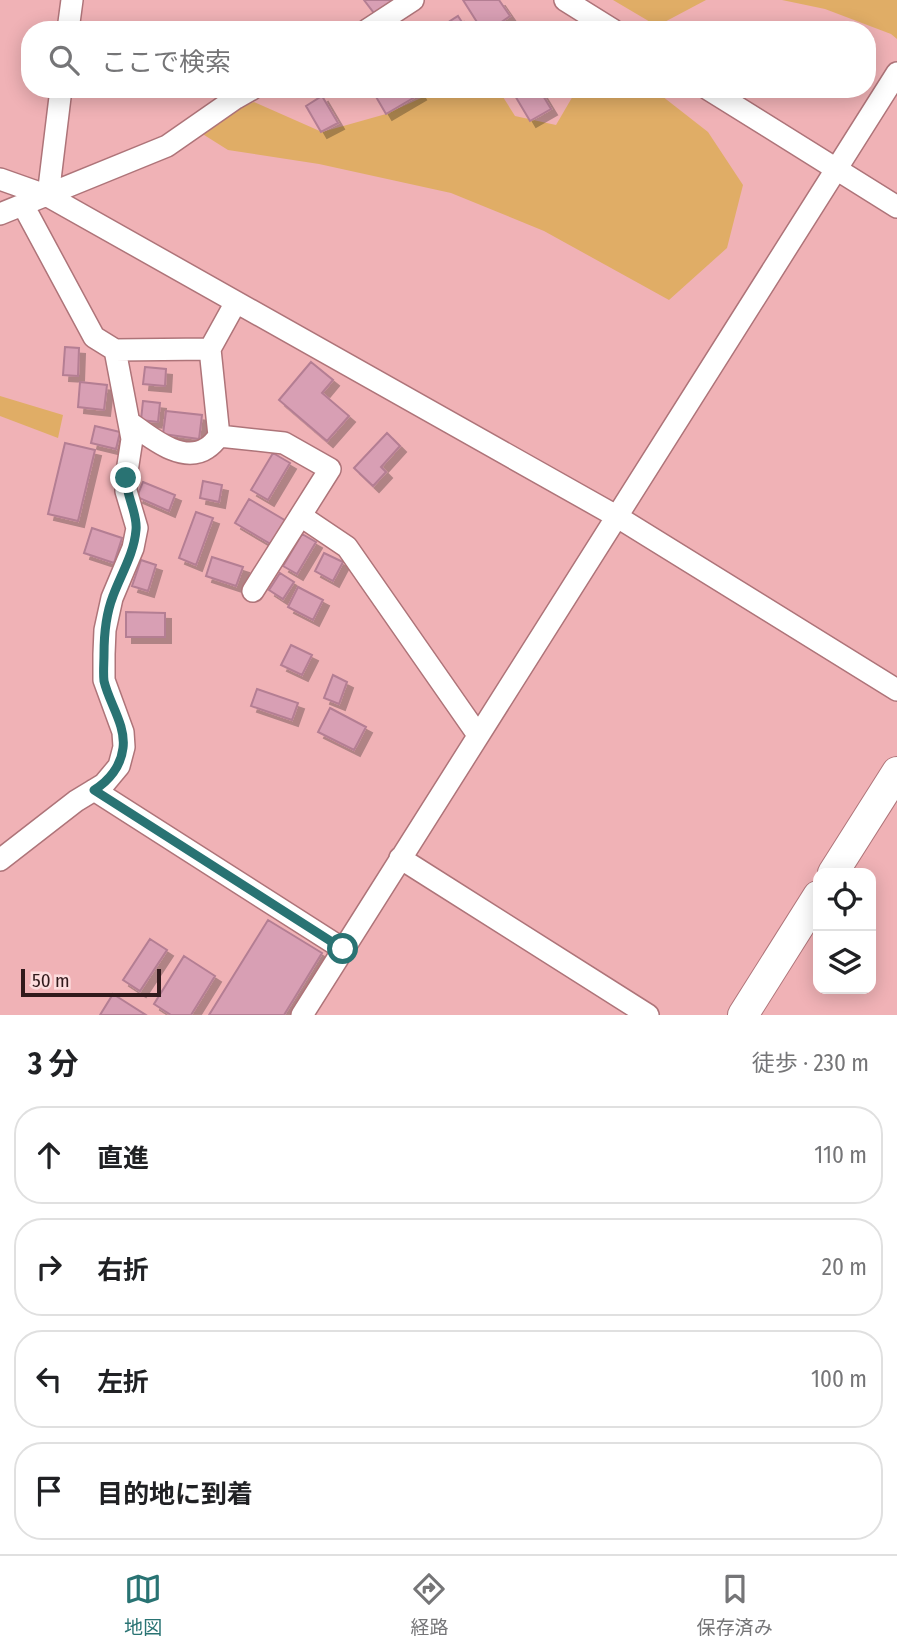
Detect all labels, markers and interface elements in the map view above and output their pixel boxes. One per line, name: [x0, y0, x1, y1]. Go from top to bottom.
search box: [21, 21, 876, 98]
icon: search: [45, 41, 83, 79]
text: ここで検索: [101, 47, 231, 78]
route end: [110, 462, 141, 493]
map controls: [813, 868, 876, 994]
button: locate: [813, 868, 876, 931]
button: layers: [813, 931, 876, 994]
route start: [327, 933, 358, 964]
scale bar: [21, 966, 161, 998]
text: 50 m: [32, 969, 70, 992]
text: 3 分: [28, 1046, 78, 1082]
text: 徒歩 · 230 m: [752, 1049, 869, 1077]
icon: ahead: [30, 1136, 68, 1174]
text: 110 m: [814, 1141, 867, 1169]
text: 直進: [97, 1143, 149, 1174]
icon: right: [30, 1248, 68, 1286]
text: 20 m: [822, 1253, 867, 1281]
text: 右折: [97, 1255, 149, 1286]
icon: left: [30, 1360, 68, 1398]
text: 100 m: [811, 1365, 867, 1393]
text: 左折: [97, 1367, 149, 1398]
icon: arrive: [30, 1472, 68, 1510]
text: 目的地に到着: [97, 1479, 253, 1510]
tab: 地図: [124, 1570, 162, 1639]
tab: 経路: [410, 1570, 449, 1639]
tab: 保存済み: [697, 1570, 773, 1639]

